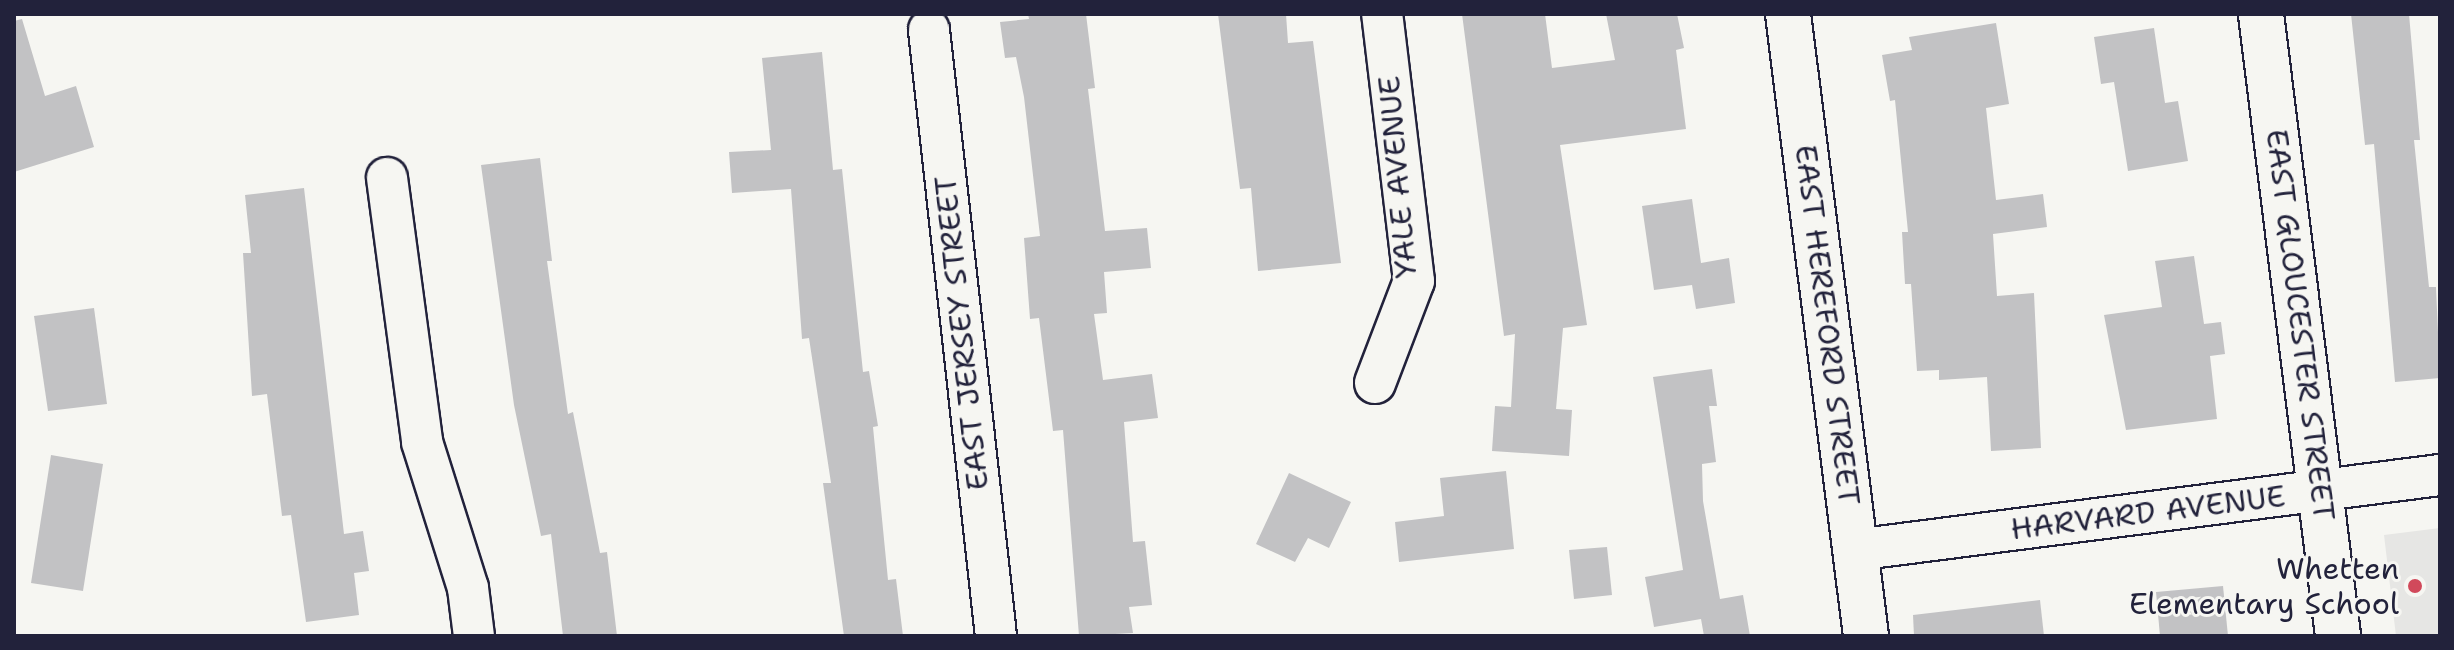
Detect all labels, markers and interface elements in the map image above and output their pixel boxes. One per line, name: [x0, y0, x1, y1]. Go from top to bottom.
street label: YALE AVENUE: [1371, 74, 1425, 280]
street label: EAST GLOUCESTER STREET: [2258, 127, 2342, 523]
street label: EAST HEREFORD STREET: [1787, 143, 1867, 507]
street label: EAST JERSEY STREET: [928, 174, 996, 492]
street label: HARVARD AVENUE: [2009, 478, 2287, 548]
place label: Whetten Elementary School: [2129, 551, 2399, 622]
marker: Whetten Elementary School: [2406, 577, 2424, 595]

